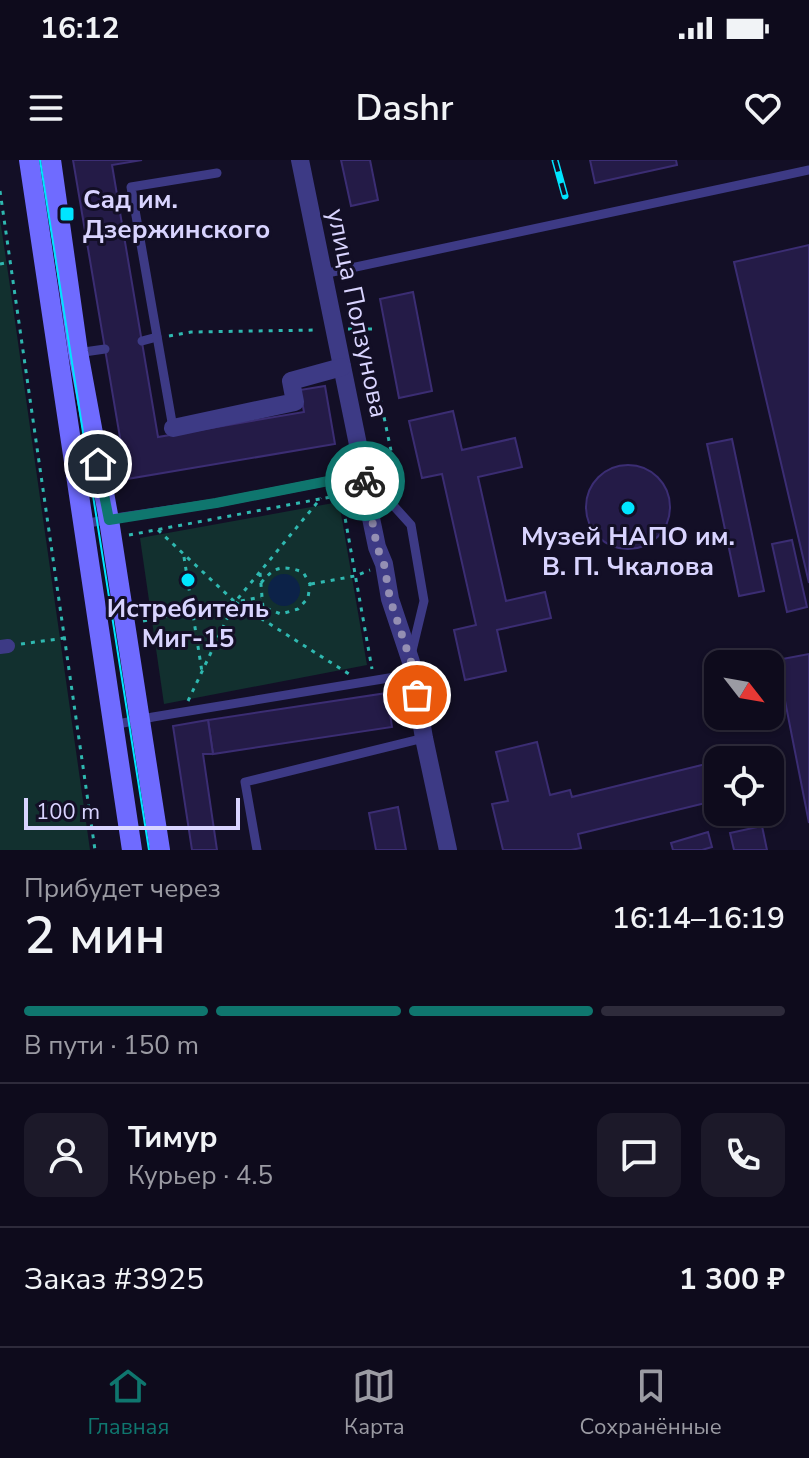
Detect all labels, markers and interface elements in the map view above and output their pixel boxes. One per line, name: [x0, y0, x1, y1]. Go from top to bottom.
text: 16:12: [40, 8, 119, 49]
text: Dashr: [356, 84, 453, 133]
icon: menu: [24, 86, 68, 130]
icon: heart: [741, 86, 785, 130]
place label: Сад им. Дзержинского: [83, 182, 270, 247]
marker: Сад им. Дзержинского: [58, 205, 76, 223]
street label: улица Ползунова: [318, 205, 397, 421]
pin: [64, 430, 132, 498]
courier: [325, 441, 405, 521]
icon: home: [76, 442, 120, 486]
icon: bike: [343, 459, 387, 503]
marker: Музей НАПО им. В. П. Чкалова: [619, 499, 637, 517]
place label: Музей НАПО им. В. П. Чкалова: [521, 519, 735, 584]
marker: Истребитель Миг-15: [179, 571, 197, 589]
place label: Истребитель Миг-15: [107, 591, 269, 656]
north arrow: [704, 650, 784, 730]
map controls: [704, 650, 784, 826]
pin: [383, 661, 451, 729]
icon: bag: [395, 673, 439, 717]
button: locate: [704, 746, 784, 826]
scale bar: [24, 794, 240, 830]
text: 100 m: [36, 797, 100, 827]
text: Прибудет через: [24, 871, 221, 906]
text: 16:14–16:19: [612, 898, 785, 939]
text: 2 мин: [24, 900, 166, 971]
text: В пути · 150 m: [24, 1028, 199, 1063]
button: person: [24, 1113, 108, 1197]
button: chat: [597, 1113, 681, 1197]
button: phone: [701, 1113, 785, 1197]
text: Тимур: [128, 1117, 218, 1158]
text: Курьер · 4.5: [128, 1158, 273, 1193]
text: Заказ #3925: [24, 1259, 204, 1300]
text: 1 300 ₽: [679, 1259, 785, 1300]
tab: Главная: [87, 1364, 169, 1442]
tab: Карта: [344, 1364, 405, 1442]
tab: Сохранённые: [579, 1364, 722, 1442]

